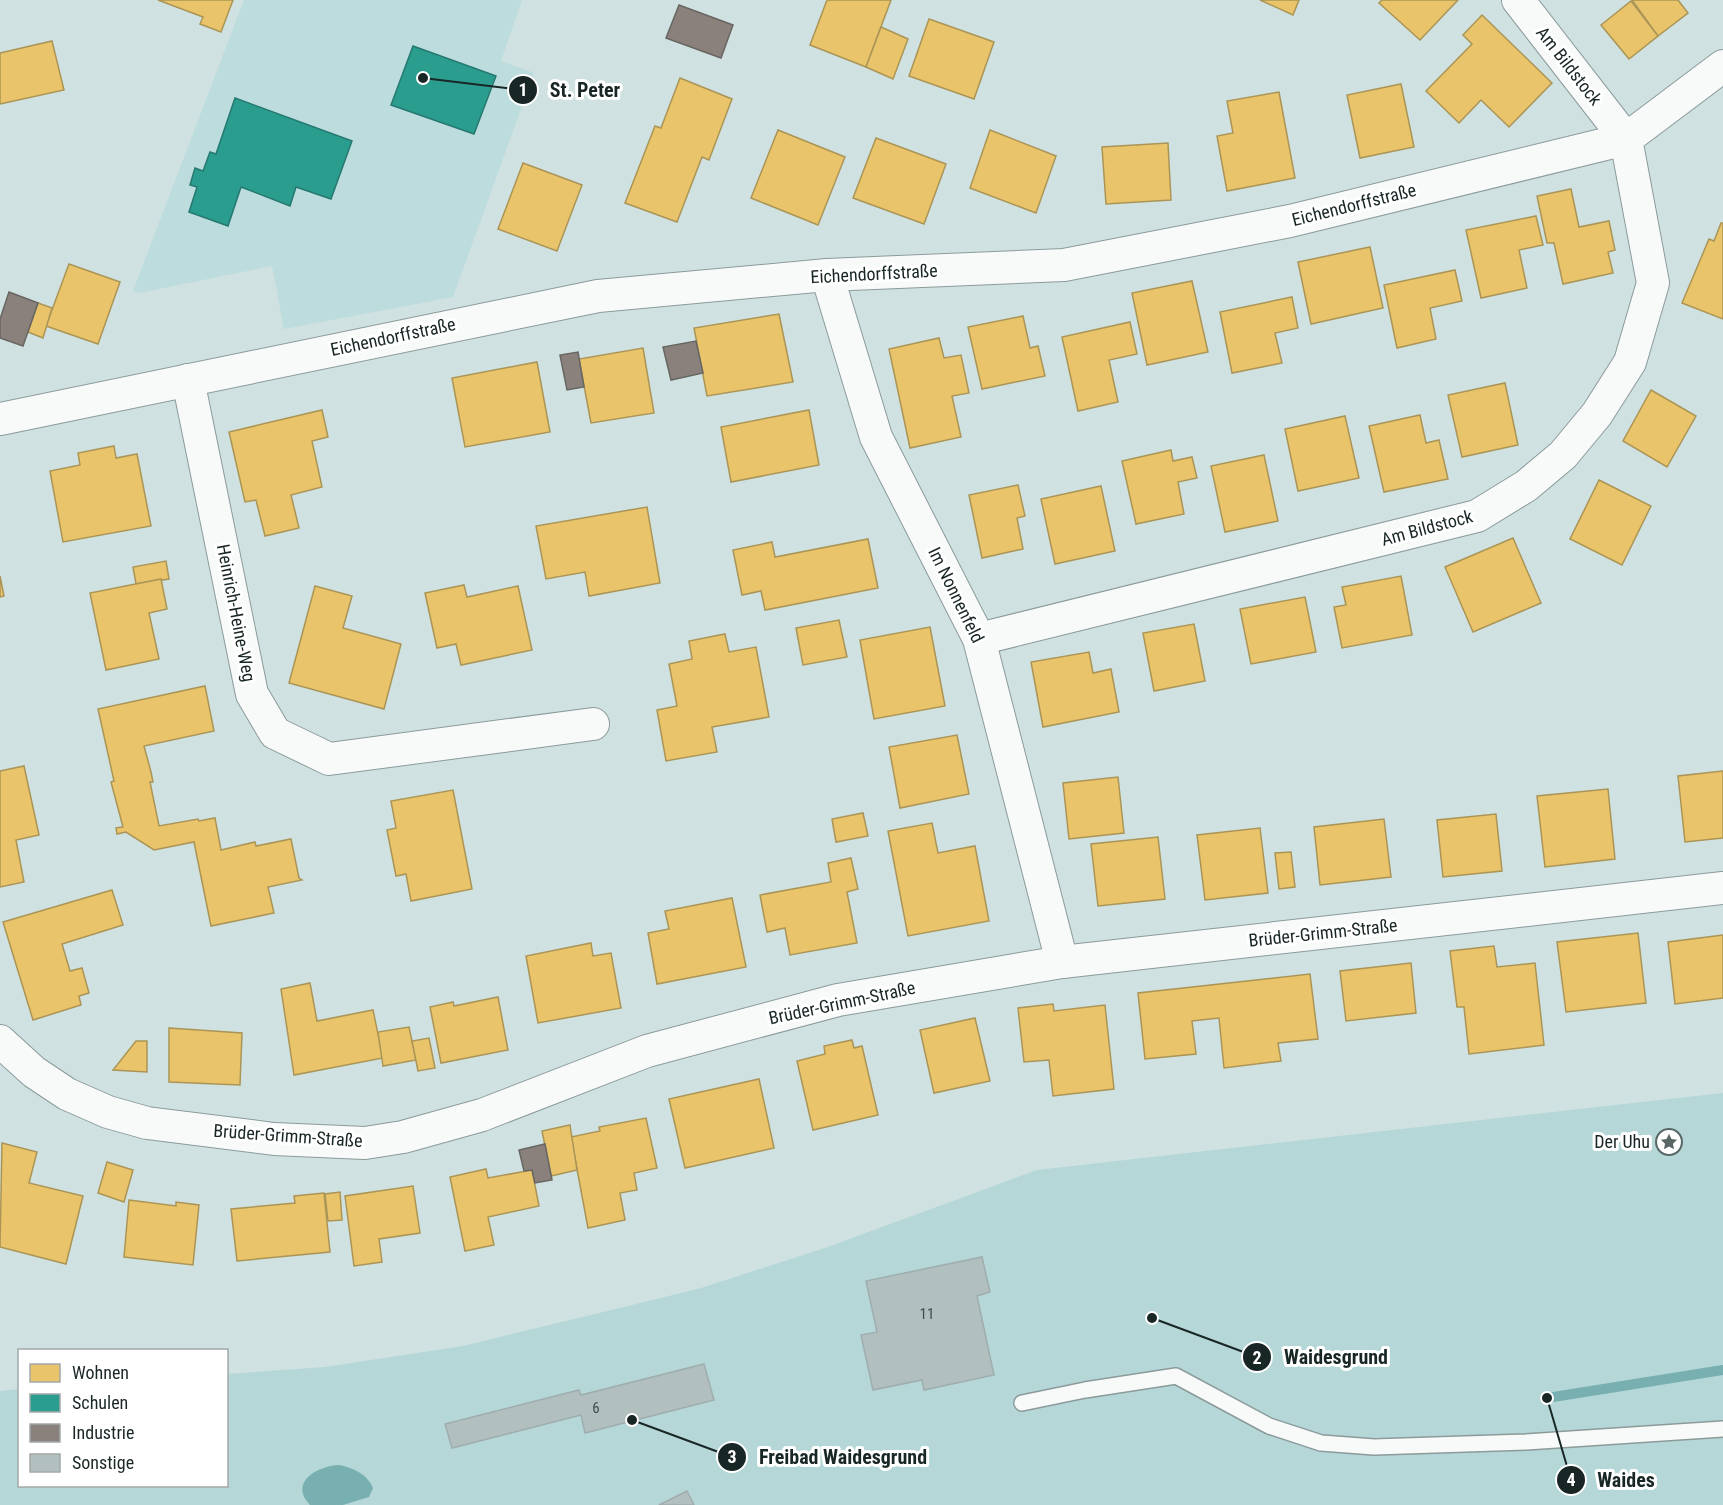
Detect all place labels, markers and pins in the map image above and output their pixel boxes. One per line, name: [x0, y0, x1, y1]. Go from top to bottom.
callout: St. Peter: [508, 71, 632, 109]
place icon: Der Uhu: [1654, 1127, 1684, 1157]
place label: Der Uhu: [1594, 1131, 1650, 1152]
callout: Waidesgrund: [1242, 1338, 1400, 1376]
callout: Freibad Waidesgrund: [717, 1438, 939, 1476]
callout: Waides: [1556, 1461, 1667, 1499]

